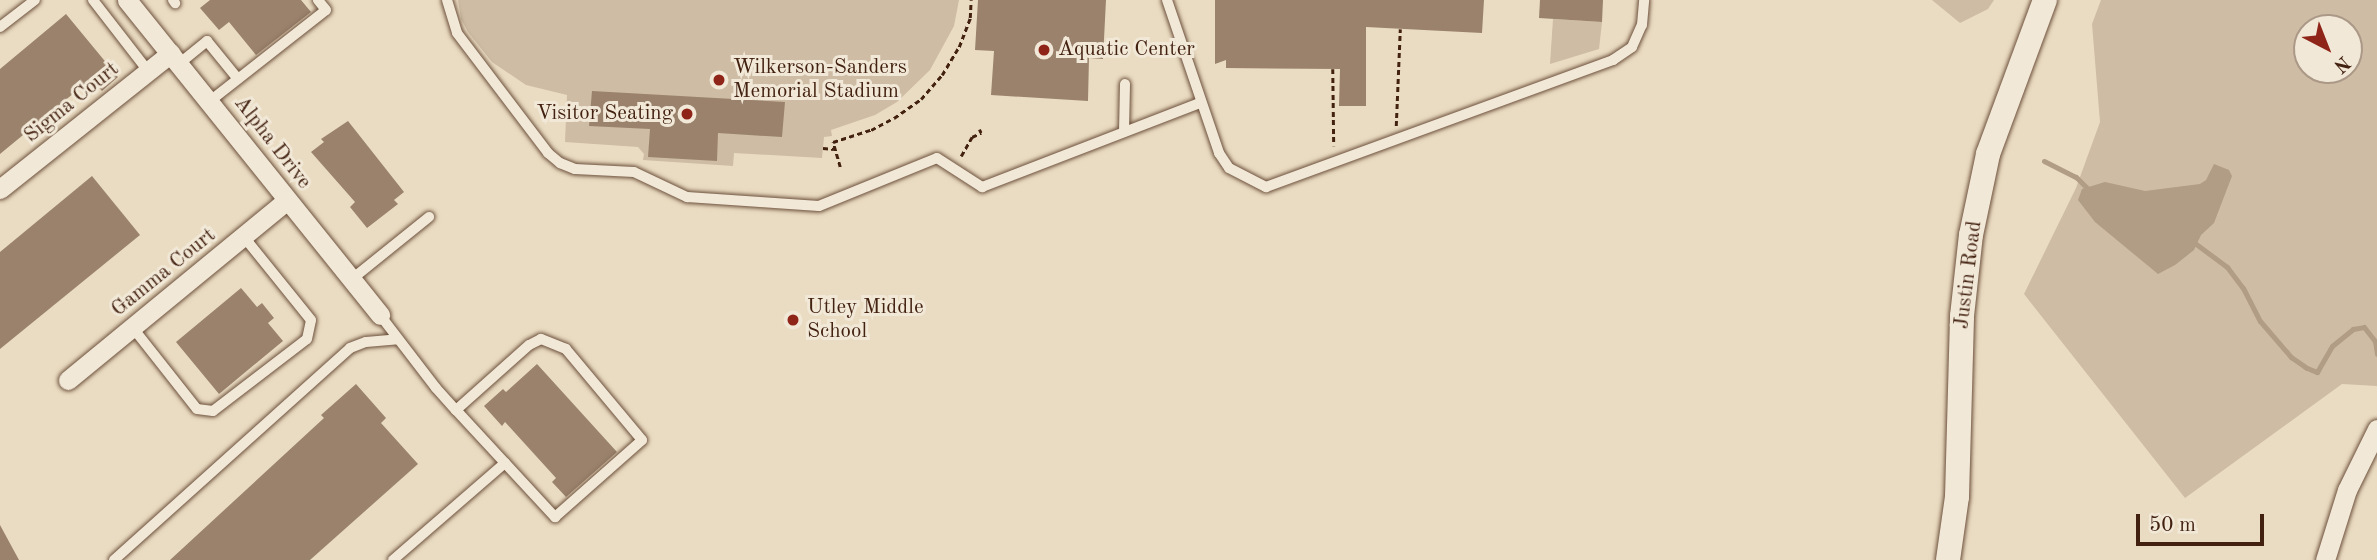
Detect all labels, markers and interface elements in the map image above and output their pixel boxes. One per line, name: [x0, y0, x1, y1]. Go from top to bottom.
north arrow: [2293, 14, 2363, 84]
place label: Aquatic Center: [1058, 37, 1195, 63]
marker: Aquatic Center: [1036, 42, 1052, 58]
text: N: [2329, 52, 2353, 75]
place label: Wilkerson-Sanders Memorial Stadium: [733, 55, 907, 105]
street label: Sigma Court: [20, 57, 124, 149]
marker: Wilkerson-Sanders Memorial Stadium: [711, 72, 727, 88]
street label: Alpha Drive: [228, 92, 316, 194]
place label: Visitor Seating: [536, 101, 673, 127]
marker: Visitor Seating: [679, 106, 695, 122]
street label: Justin Road: [1950, 220, 1988, 330]
street label: Gamma Court: [107, 223, 221, 323]
place label: Utley Middle School: [807, 295, 924, 345]
marker: Utley Middle School: [785, 312, 801, 328]
scale bar: [2139, 500, 2267, 544]
text: 50 m: [2149, 515, 2196, 536]

